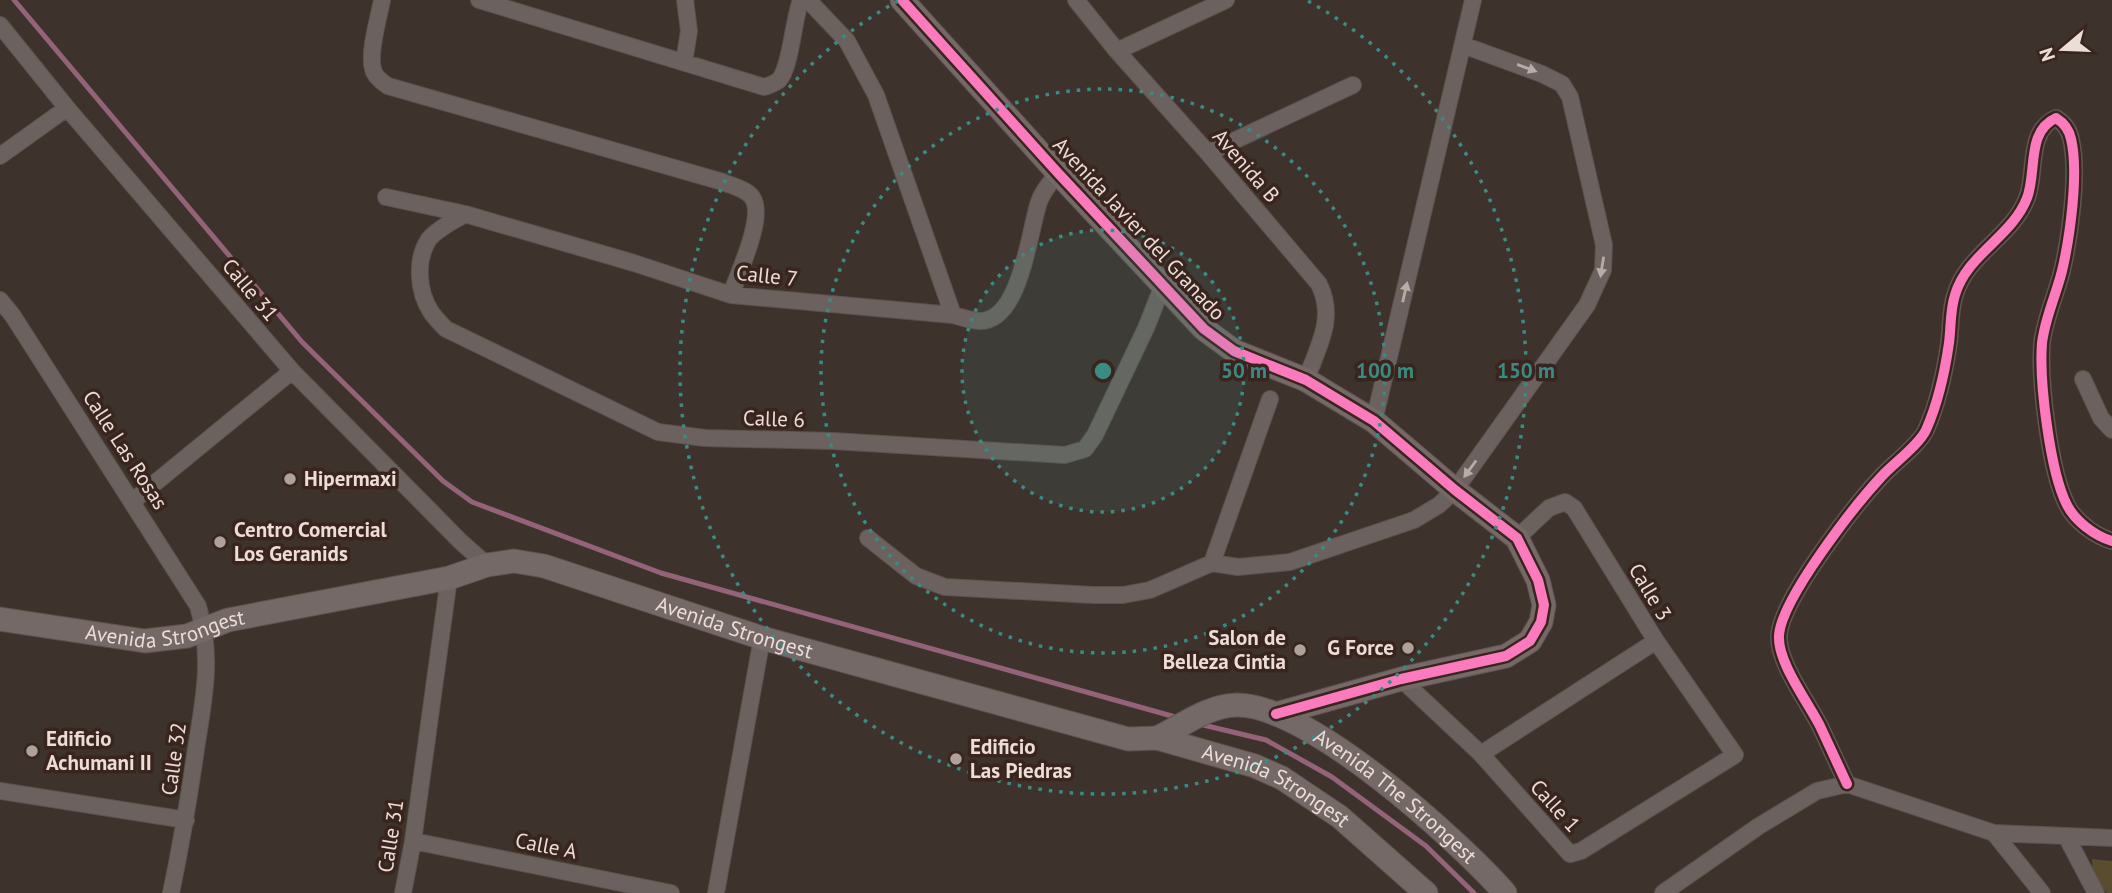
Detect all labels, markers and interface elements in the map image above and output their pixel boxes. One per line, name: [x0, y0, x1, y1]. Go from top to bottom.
north arrow: [2028, 14, 2098, 84]
text: N: [2034, 45, 2060, 64]
one-way arrow: [1516, 63, 1537, 74]
street label: Avenida B: [1207, 123, 1286, 208]
street label: Avenida Javier del Granado: [1047, 131, 1231, 326]
street label: Calle 31: [216, 253, 284, 327]
one-way arrow: [1596, 256, 1607, 278]
street label: Calle 7: [735, 259, 799, 292]
one-way arrow: [1400, 281, 1411, 303]
text: 50 m: [1221, 357, 1267, 384]
text: 100 m: [1356, 357, 1414, 384]
text: 150 m: [1497, 357, 1555, 384]
centre of rings: [1091, 359, 1115, 383]
street label: Calle Las Rosas: [77, 385, 174, 514]
street label: Calle 6: [743, 404, 805, 433]
one-way arrow: [1463, 460, 1477, 478]
place label: Hipermaxi: [304, 465, 397, 492]
marker: Hipermaxi: [282, 471, 298, 487]
place label: Centro Comercial Los Geranids: [234, 516, 387, 567]
marker: Centro Comercial Los Geranids: [212, 534, 228, 550]
street label: Calle 3: [1623, 558, 1678, 625]
street label: Avenida Strongest: [653, 590, 816, 664]
street label: Avenida Strongest: [84, 603, 247, 654]
place label: Salon de Belleza Cintia: [1163, 624, 1286, 675]
place label: G Force: [1327, 634, 1394, 661]
marker: G Force: [1400, 640, 1416, 656]
marker: Salon de Belleza Cintia: [1292, 642, 1308, 658]
street label: Calle 32: [155, 721, 192, 797]
street label: Avenida The Strongest: [1309, 722, 1483, 869]
place label: Edificio Achumani II: [46, 725, 152, 776]
place label: Edificio Las Piedras: [970, 733, 1072, 784]
street label: Avenida Strongest: [1199, 738, 1356, 833]
marker: Edificio Achumani II: [24, 743, 40, 759]
marker: Edificio Las Piedras: [948, 751, 964, 767]
street label: Calle 1: [1525, 774, 1586, 838]
street label: Calle 31: [371, 798, 410, 874]
street label: Calle A: [513, 826, 580, 865]

